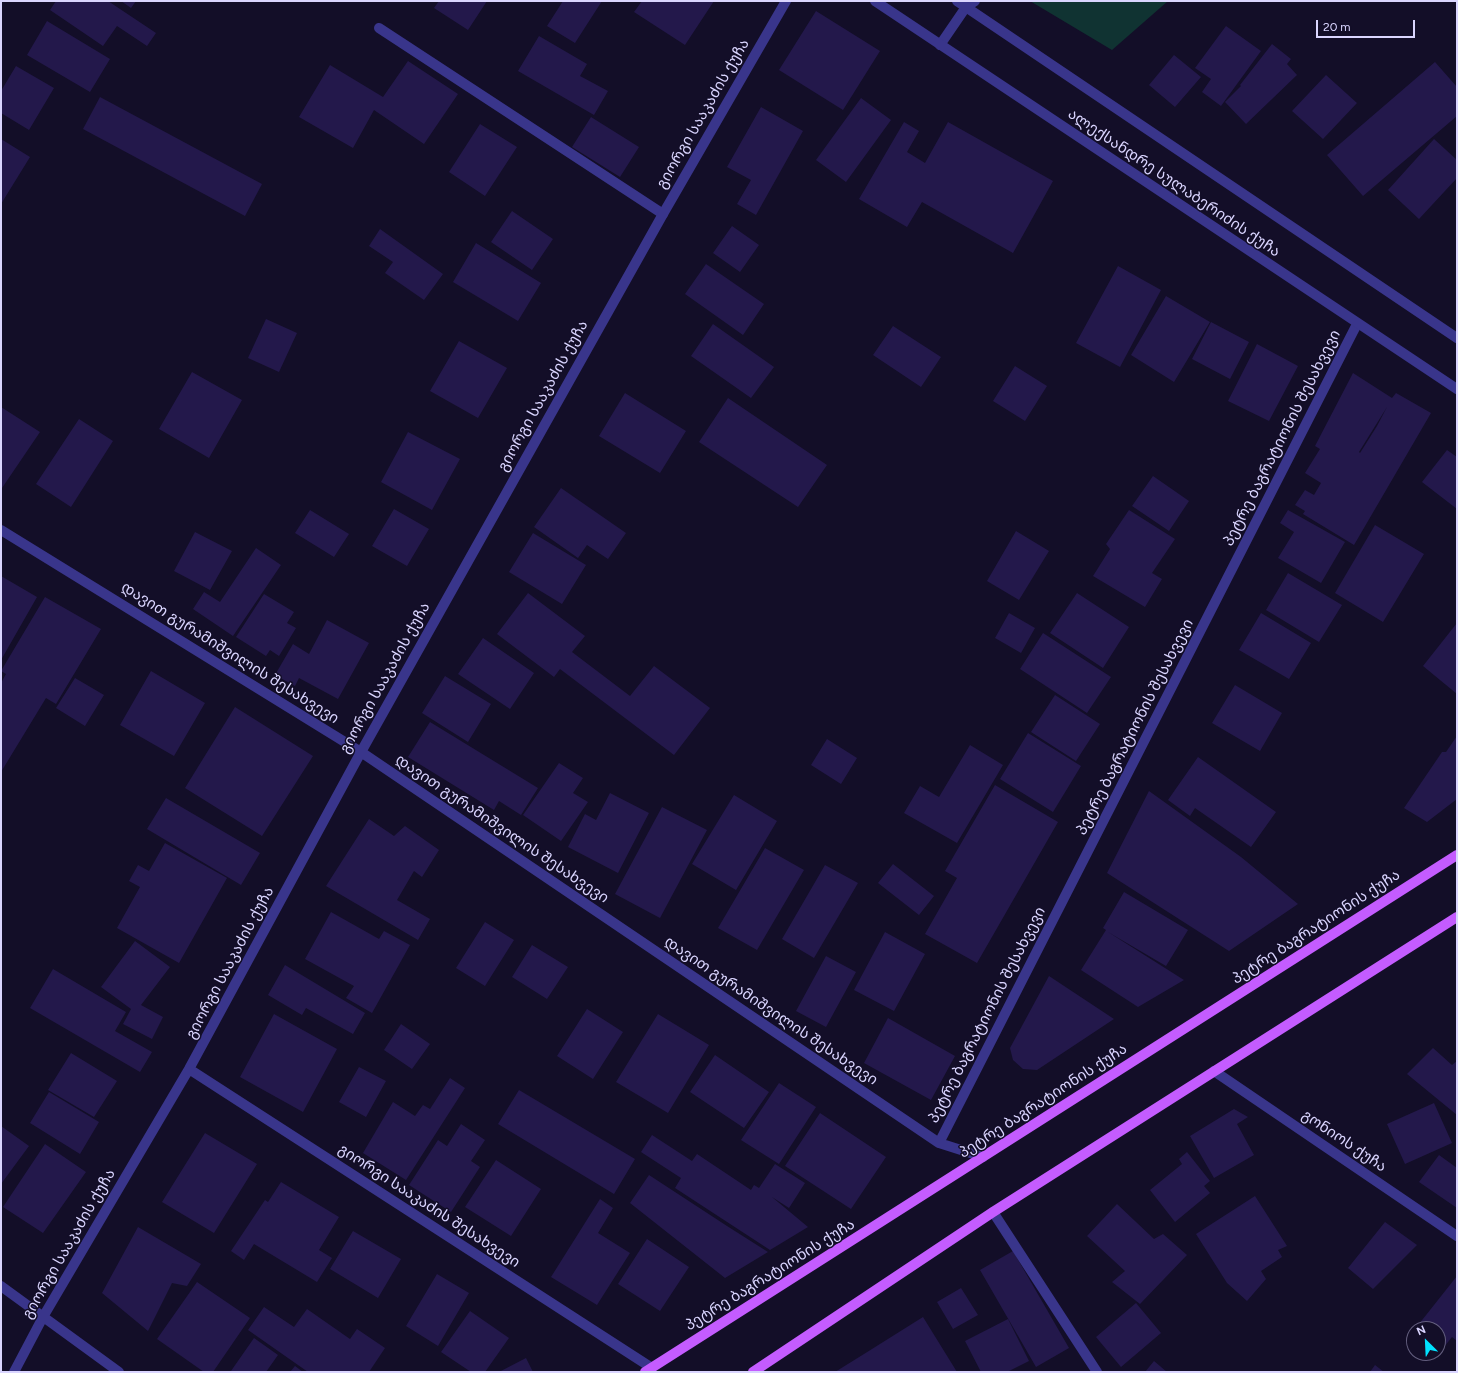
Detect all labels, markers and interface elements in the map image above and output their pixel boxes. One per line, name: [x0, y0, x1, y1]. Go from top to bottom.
scale bar: [1318, 12, 1417, 38]
text: 20 m: [1323, 20, 1351, 34]
street label: გიორგი სააკაძის ქუჩა: [653, 36, 753, 192]
street label: ალექსანდრე სულაბერიძის ქუჩა: [1064, 105, 1284, 261]
street label: გიორგი სააკაძის ქუჩა: [494, 317, 592, 475]
street label: პეტრე ბაგრატიონის შესახვევი: [1219, 327, 1345, 549]
street label: დავით გურამიშვილის შესახვევი: [118, 578, 342, 728]
street label: გიორგი სააკაძის ქუჩა: [336, 599, 434, 757]
street label: პეტრე ბაგრატიონის შესახვევი: [1072, 616, 1198, 838]
street label: დავით გურამიშვილის შესახვევი: [392, 751, 612, 907]
street label: პეტრე ბაგრატიონის ქუჩა: [1229, 866, 1403, 988]
street label: გიორგი სააკაძის ქუჩა: [182, 884, 278, 1042]
street label: პეტრე ბაგრატიონის შესახვევი: [924, 904, 1050, 1126]
street label: დავით გურამიშვილის შესახვევი: [661, 933, 881, 1089]
street label: პეტრე ბაგრატიონის ქუჩა: [956, 1040, 1130, 1162]
street label: გონიოს ქუჩა: [1298, 1106, 1390, 1176]
street label: გიორგი სააკაძის შესახვევი: [335, 1140, 523, 1272]
street label: გიორგი სააკაძის ქუჩა: [19, 1166, 119, 1322]
street label: პეტრე ბაგრატიონის ქუჩა: [682, 1215, 858, 1335]
north arrow: [1406, 1321, 1446, 1361]
text: N: [1415, 1323, 1428, 1338]

